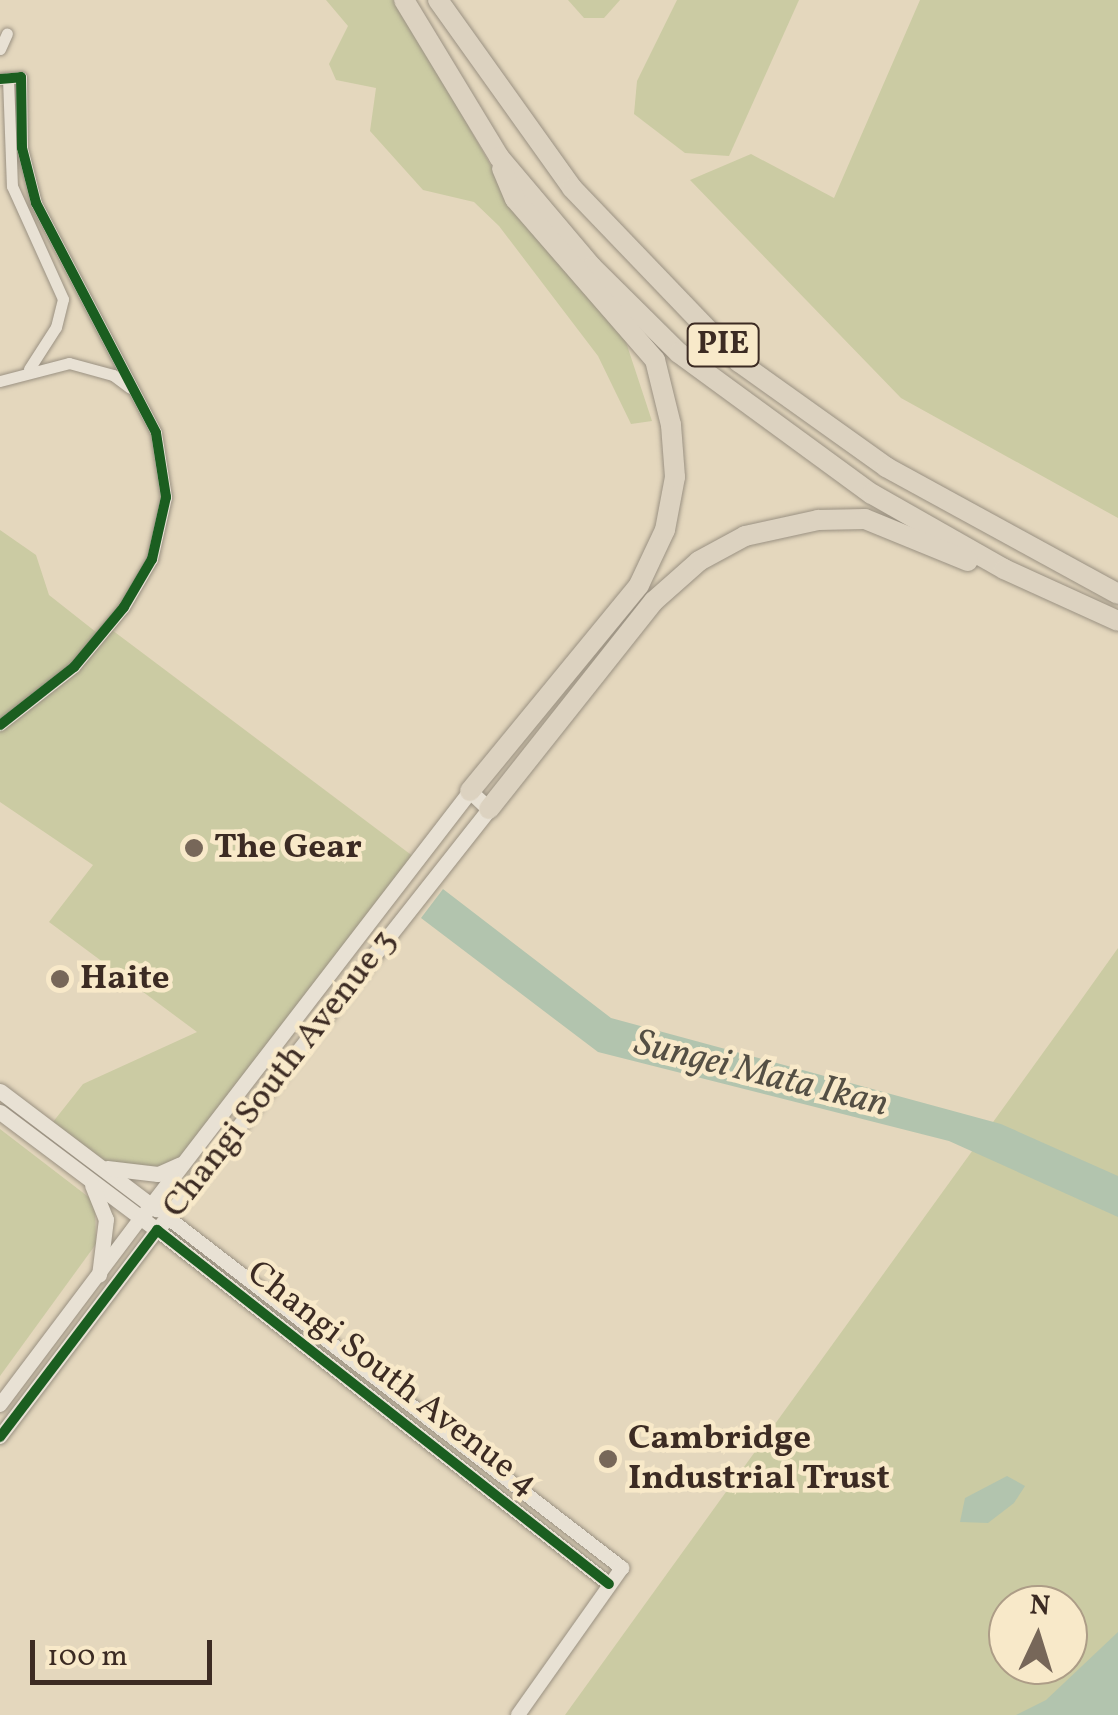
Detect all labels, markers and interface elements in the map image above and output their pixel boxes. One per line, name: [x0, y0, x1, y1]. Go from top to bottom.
road number: PIE: [686, 318, 760, 372]
place label: The Gear: [214, 827, 362, 869]
marker: The Gear: [183, 837, 205, 859]
street label: Changi South Avenue 3: [154, 921, 406, 1227]
place label: Haite: [80, 958, 170, 1000]
marker: Haite: [49, 968, 71, 990]
water label: Sungei Mata Ikan: [629, 1021, 893, 1129]
street label: Changi South Avenue 4: [238, 1252, 546, 1506]
place label: Cambridge Industrial Trust: [628, 1418, 890, 1500]
marker: Cambridge Industrial Trust: [597, 1448, 619, 1470]
north arrow: [988, 1585, 1088, 1685]
text: N: [1028, 1586, 1051, 1627]
scale bar: [35, 1620, 218, 1682]
text: 100 m: [47, 1636, 128, 1678]

